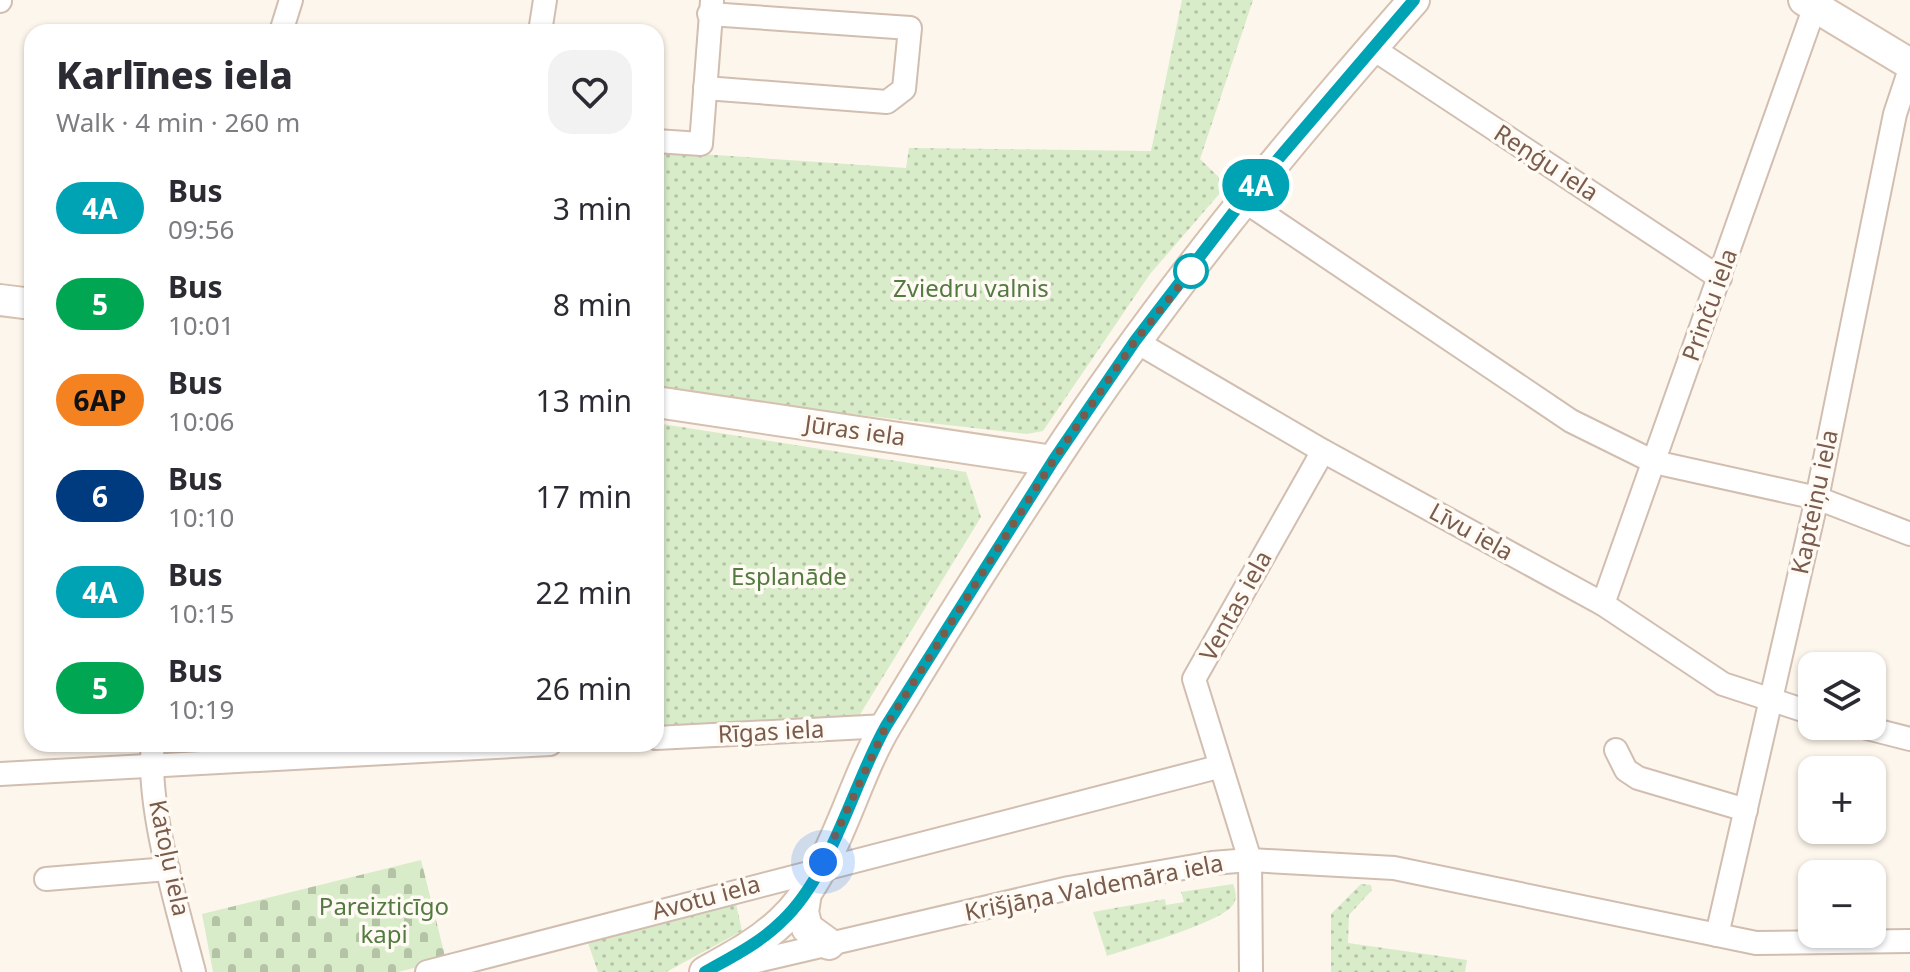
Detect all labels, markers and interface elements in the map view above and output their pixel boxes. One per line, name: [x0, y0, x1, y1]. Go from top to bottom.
text: Karlīnes iela: [56, 48, 293, 100]
button: heart: [548, 50, 632, 134]
text: Walk · 4 min · 260 m: [56, 104, 300, 140]
street label: Reņģu iela: [1488, 116, 1606, 208]
line badge: 4A: [1220, 159, 1292, 211]
text: 4A: [1238, 166, 1274, 204]
text: Bus: [168, 170, 223, 211]
text: 3 min: [553, 188, 632, 229]
text: 4A: [82, 189, 118, 227]
text: 09:56: [168, 211, 234, 247]
street label: Prinču iela: [1673, 244, 1744, 365]
unlabelled marker: [1174, 254, 1208, 288]
text: Bus: [168, 266, 223, 307]
park label: Zviedru valnis: [893, 271, 1049, 304]
text: 8 min: [553, 284, 632, 325]
text: 5: [92, 285, 108, 323]
text: 10:01: [168, 307, 234, 343]
text: Bus: [168, 362, 223, 403]
text: 13 min: [536, 380, 632, 421]
text: 6AP: [74, 381, 126, 419]
text: 10:06: [168, 403, 234, 439]
street label: Jūras iela: [801, 406, 908, 453]
street label: Kapteiņu iela: [1782, 426, 1845, 577]
text: Bus: [168, 458, 223, 499]
text: 17 min: [536, 476, 632, 517]
text: 6: [92, 477, 108, 515]
street label: Līvu iela: [1424, 494, 1520, 567]
text: 10:10: [168, 499, 234, 535]
street label: Ventas iela: [1191, 544, 1279, 666]
text: Bus: [168, 554, 223, 595]
park label: Esplanāde: [731, 559, 847, 592]
text: 22 min: [536, 572, 632, 613]
text: 4A: [82, 573, 118, 611]
text: 10:15: [168, 595, 234, 631]
text: Bus: [168, 650, 223, 691]
map controls: [1798, 652, 1886, 948]
button: layers: [1798, 652, 1886, 740]
text: 26 min: [536, 668, 632, 709]
text: 5: [92, 669, 108, 707]
text: 10:19: [168, 691, 234, 727]
street label: Rīgas iela: [717, 711, 825, 750]
button: +: [1798, 756, 1886, 844]
street label: Katoļu iela: [142, 796, 199, 919]
your location: [803, 842, 843, 882]
street label: Krišjāņa Valdemāra iela: [962, 845, 1226, 928]
button: −: [1798, 860, 1886, 948]
street label: Avotu iela: [648, 866, 764, 927]
park label: Pareizticīgo kapi: [319, 889, 449, 950]

